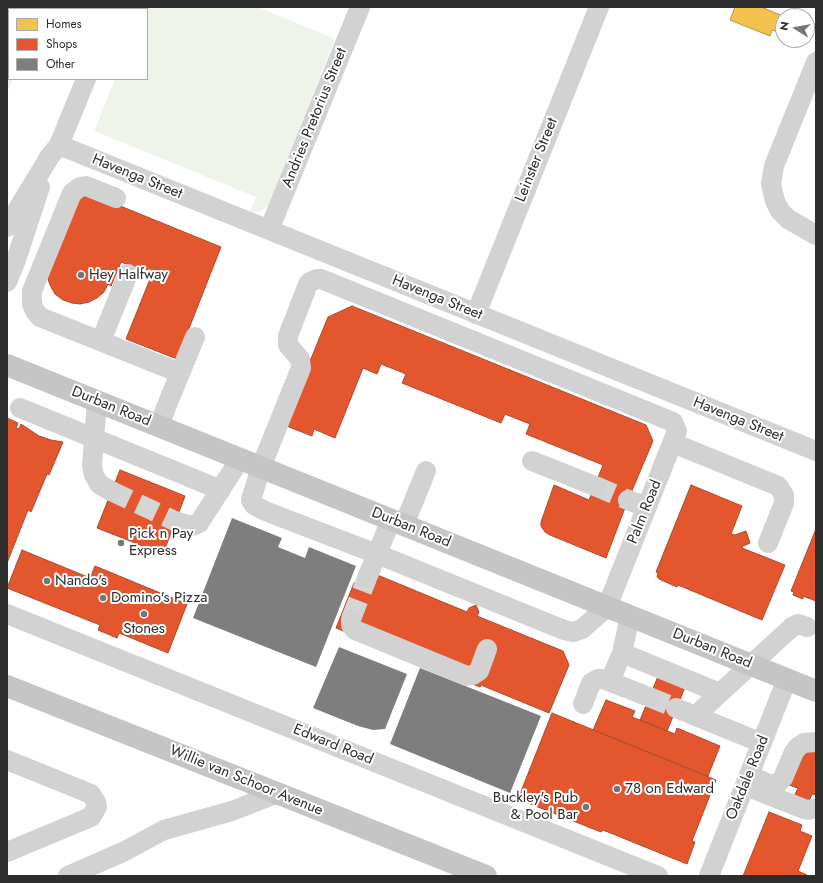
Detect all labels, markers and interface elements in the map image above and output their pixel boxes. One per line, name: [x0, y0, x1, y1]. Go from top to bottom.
legend: [8, 8, 148, 80]
north arrow: [775, 8, 815, 48]
text: Homes: [46, 15, 82, 33]
text: N: [776, 20, 793, 32]
text: Shops: [46, 35, 77, 53]
street label: Andries Pretorius Street: [279, 45, 351, 191]
text: Other: [46, 55, 75, 73]
street label: Leinster Street: [512, 115, 562, 205]
street label: Havenga Street: [89, 151, 185, 203]
place label: Hey Halfway: [89, 266, 168, 284]
marker: Hey Halfway: [76, 270, 86, 280]
street label: Havenga Street: [389, 272, 485, 324]
street label: Durban Road: [69, 383, 153, 431]
street label: Havenga Street: [690, 394, 786, 446]
street label: Palm Road: [624, 478, 666, 546]
street label: Durban Road: [369, 504, 453, 552]
place label: Pick n Pay Express: [129, 525, 193, 560]
marker: Pick n Pay Express: [116, 538, 126, 548]
place label: Nando's: [55, 572, 107, 590]
marker: Nando's: [42, 576, 52, 586]
place label: Domino's Pizza: [111, 589, 208, 607]
marker: Domino's Pizza: [98, 593, 108, 603]
marker: Stones: [139, 609, 149, 619]
place label: Stones: [123, 620, 165, 638]
street label: Durban Road: [670, 625, 754, 673]
street label: Edward Road: [290, 721, 376, 769]
street label: Oakdale Road: [723, 733, 773, 823]
street label: Willie van Schoor Avenue: [167, 742, 325, 820]
place label: 78 on Edward: [625, 780, 714, 798]
marker: 78 on Edward: [612, 784, 622, 794]
place label: Buckley's Pub & Pool Bar: [493, 789, 578, 824]
marker: Buckley's Pub & Pool Bar: [581, 802, 591, 812]

